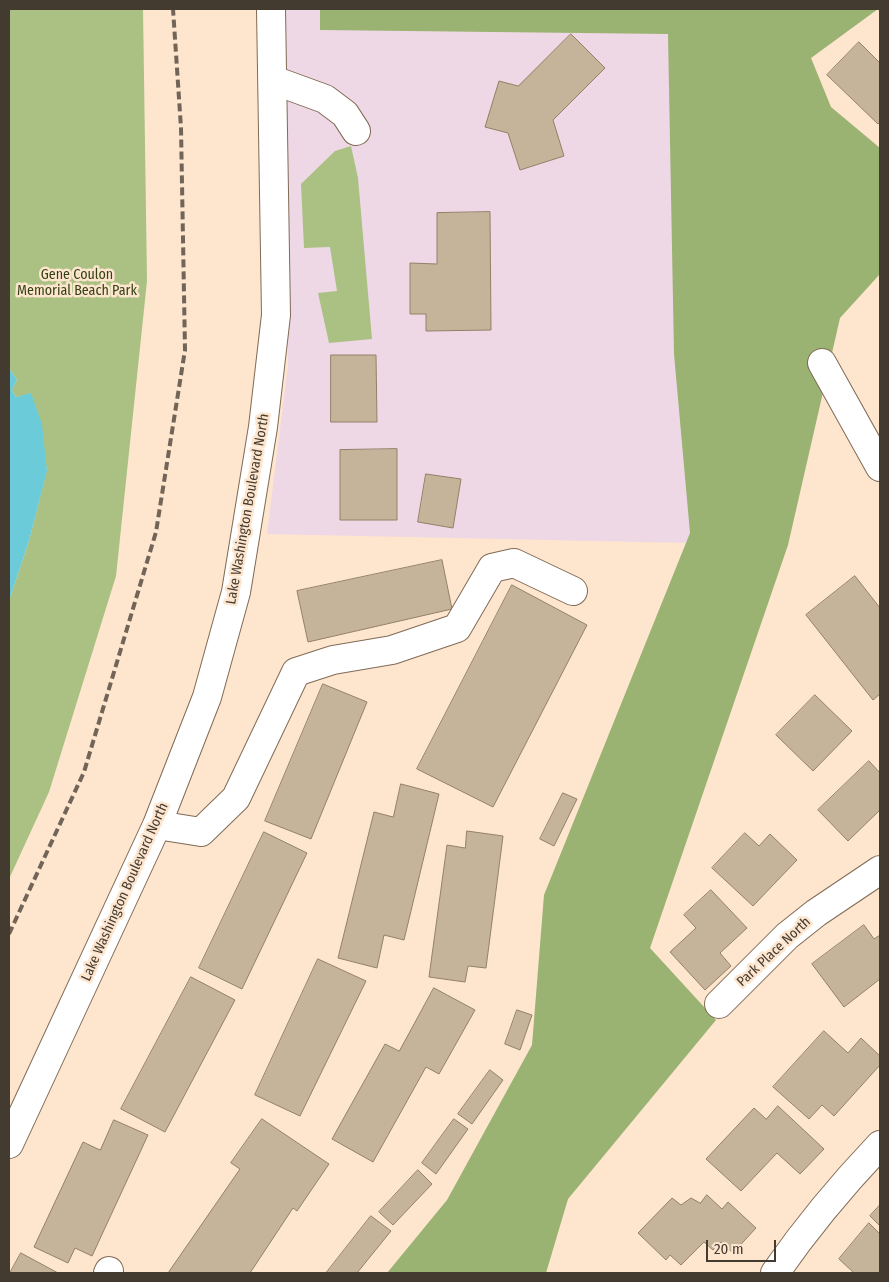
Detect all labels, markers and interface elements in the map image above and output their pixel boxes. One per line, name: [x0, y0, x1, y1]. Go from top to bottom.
park label: Gene Coulon Memorial Beach Park: [17, 267, 137, 300]
street label: Lake Washington Boulevard North: [223, 412, 273, 606]
street label: Lake Washington Boulevard North: [78, 800, 172, 984]
street label: Park Place North: [734, 914, 814, 990]
scale bar: [709, 1230, 779, 1262]
text: 20 m: [714, 1240, 744, 1258]

